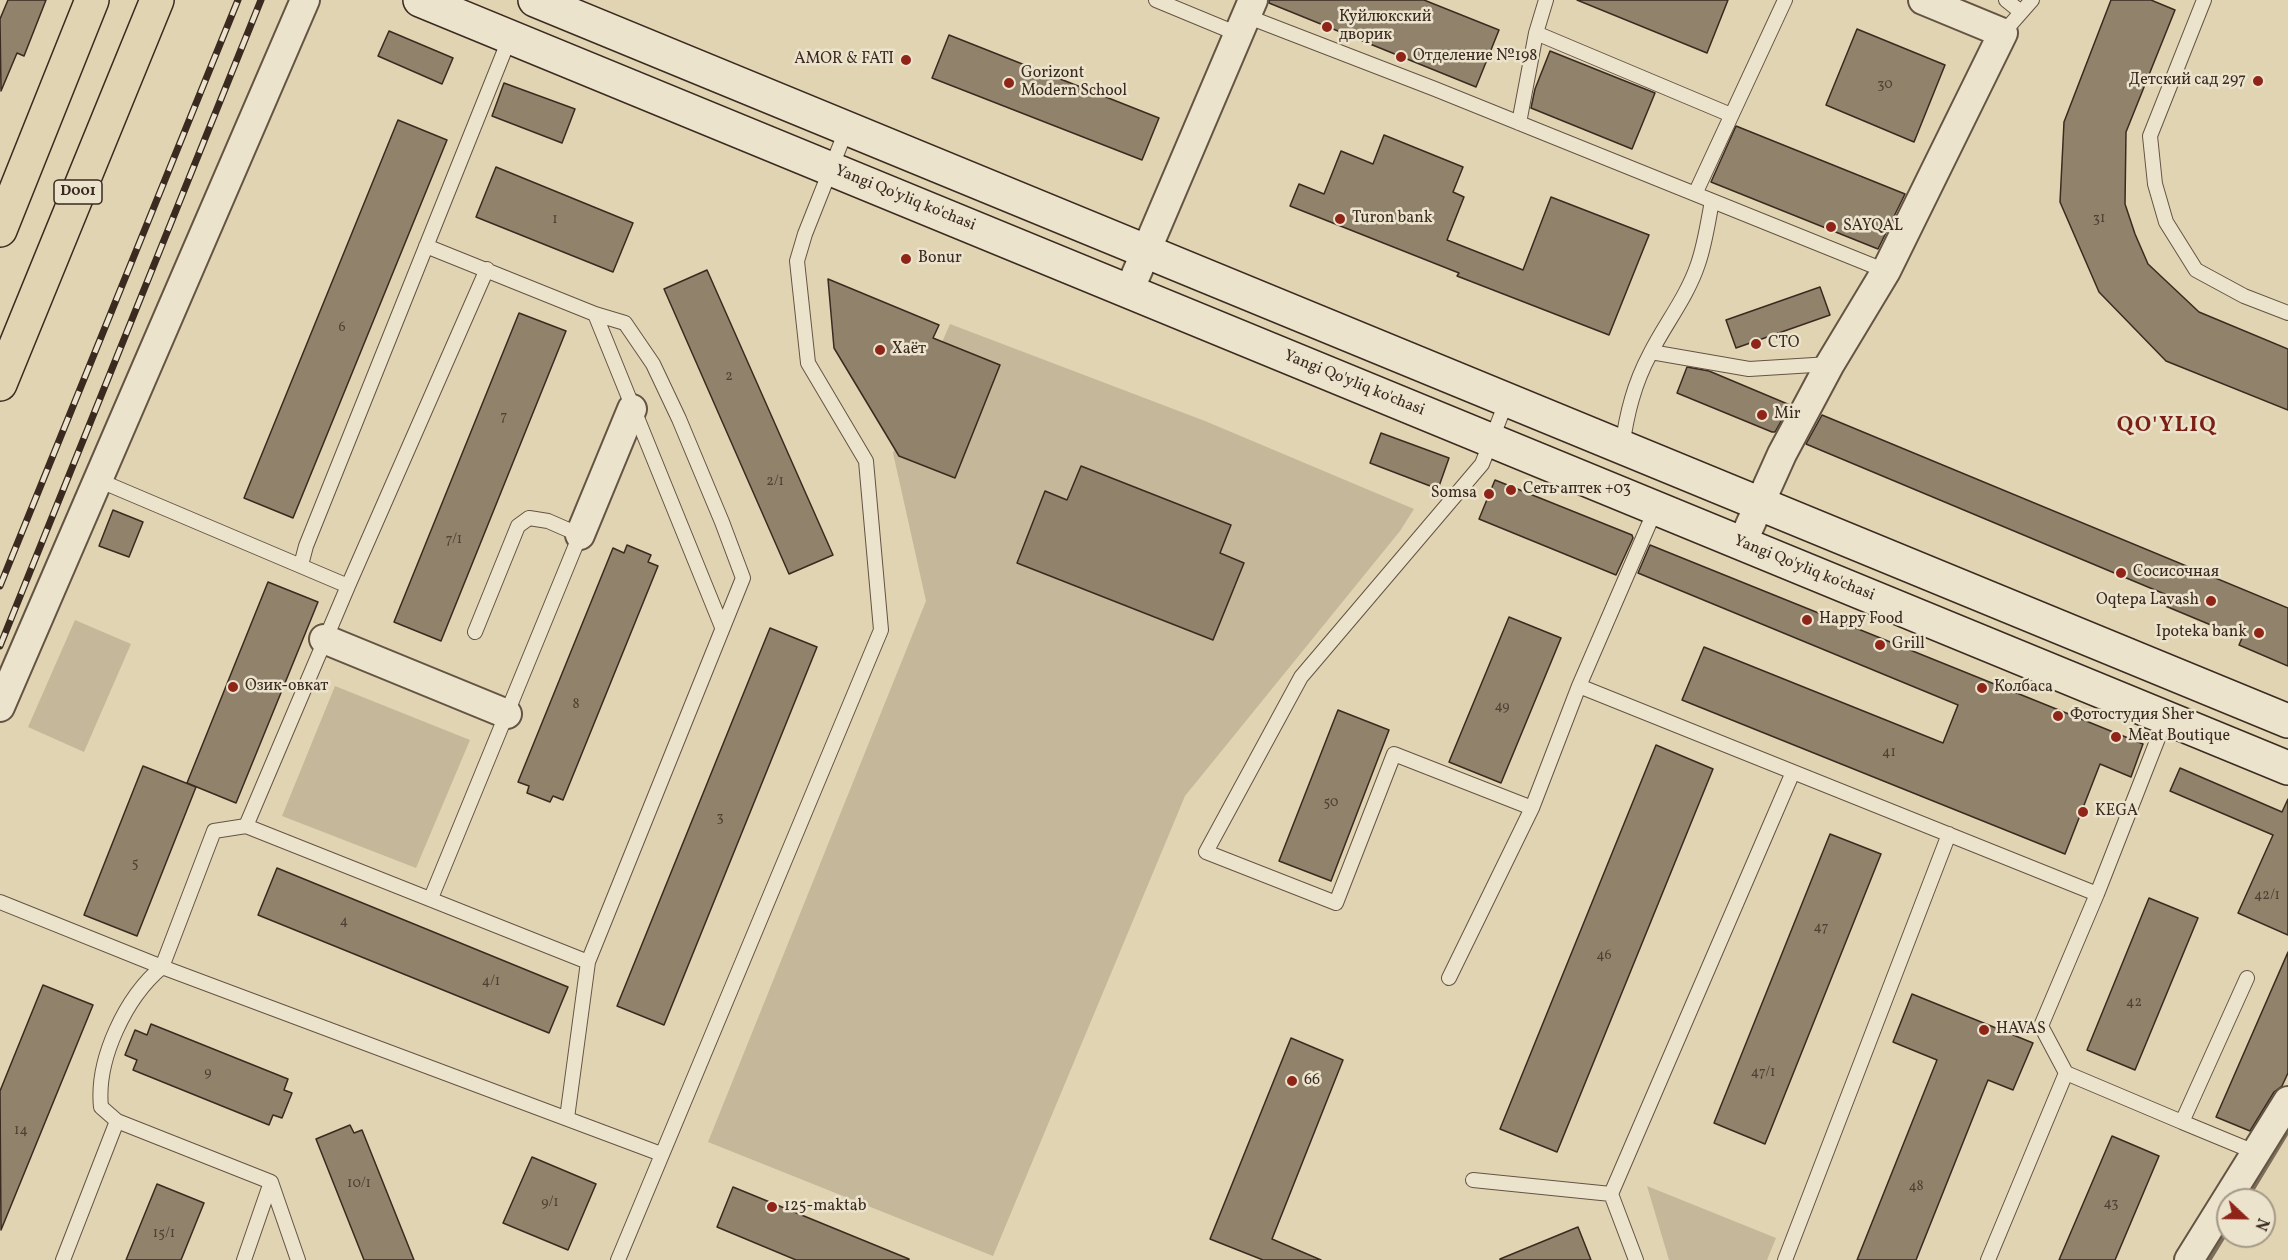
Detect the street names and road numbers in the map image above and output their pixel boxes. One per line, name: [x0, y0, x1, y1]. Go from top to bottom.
street label: Yangi Qo'yliq ko'chasi: [832, 162, 978, 236]
road number: D001: [54, 180, 102, 204]
street label: Yangi Qo'yliq ko'chasi: [1281, 347, 1427, 421]
street label: Yangi Qo'yliq ko'chasi: [1731, 532, 1877, 606]

